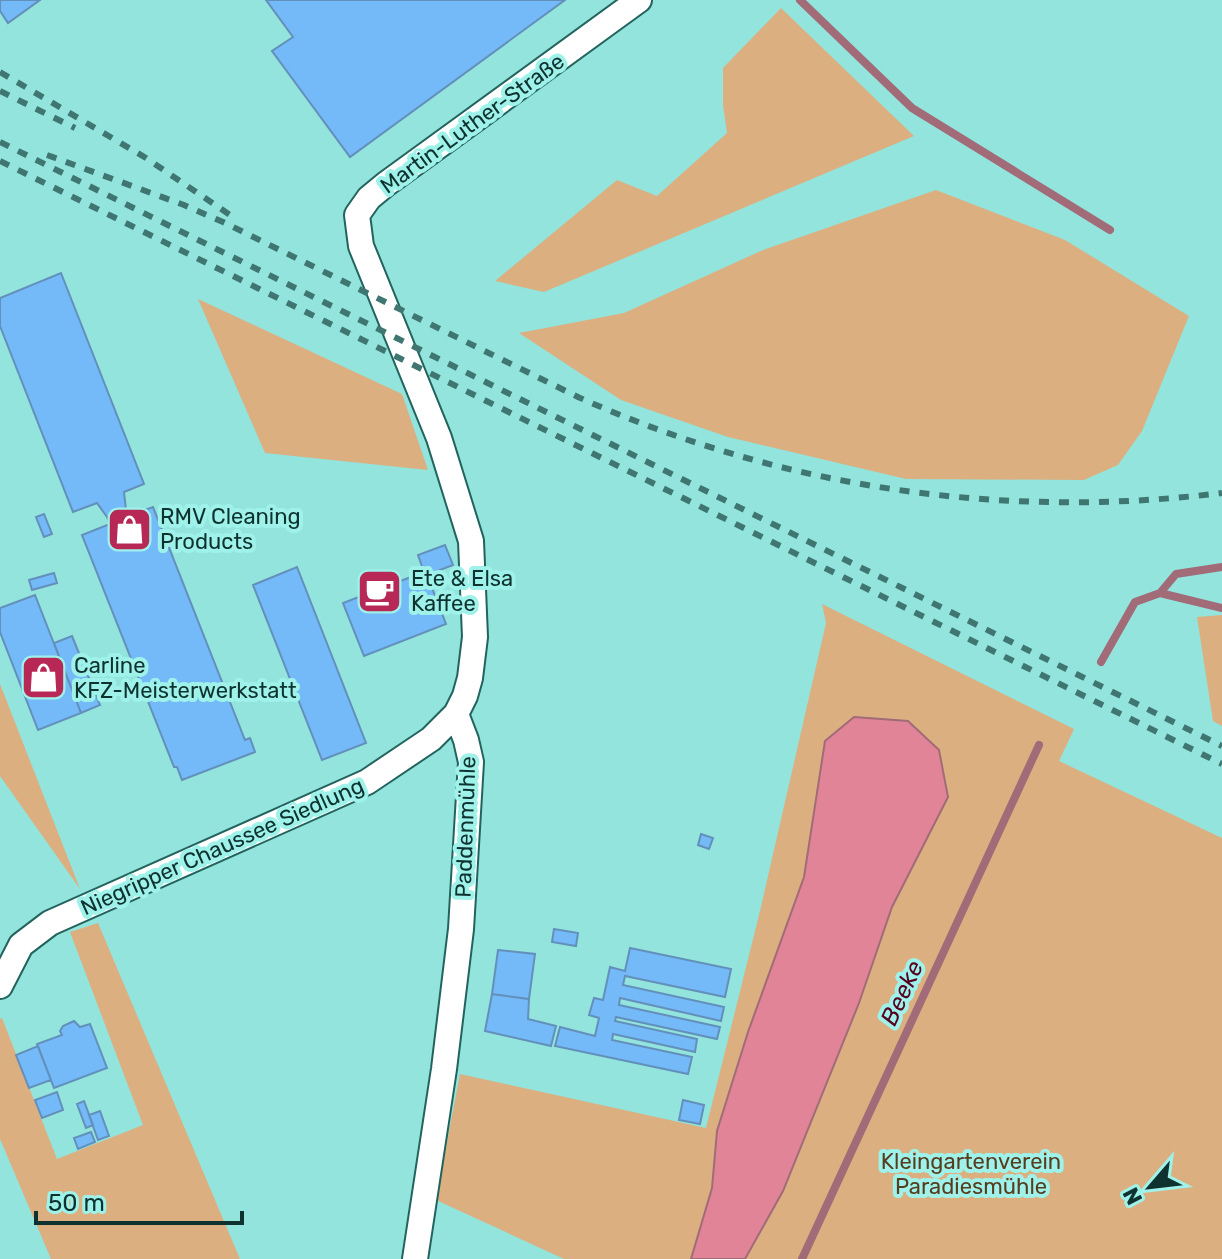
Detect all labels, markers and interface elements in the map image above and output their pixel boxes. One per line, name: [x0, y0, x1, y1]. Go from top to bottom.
street label: Martin-Luther-Straße: [375, 48, 570, 199]
place label: RMV Cleaning Products: [160, 503, 301, 555]
shop icon: RMV Cleaning Products: [105, 505, 153, 553]
place label: Ete & Elsa Kaffee: [411, 565, 513, 617]
cafe icon: Ete & Elsa Kaffee: [356, 567, 404, 615]
place label: Carline KFZ-Meisterwerkstatt: [74, 652, 297, 704]
shop icon: Carline KFZ-Meisterwerkstatt: [19, 654, 67, 702]
street label: Paddenmühle: [450, 756, 481, 898]
street label: Niegripper Chaussee Siedlung: [77, 772, 368, 921]
water label: Beeke: [875, 956, 929, 1030]
north arrow: [1110, 1147, 1190, 1227]
park label: Kleingartenverein Paradiesmühle: [881, 1148, 1061, 1200]
scale bar: [36, 1175, 242, 1225]
text: N: [1117, 1183, 1148, 1209]
text: 50 m: [48, 1189, 105, 1217]

